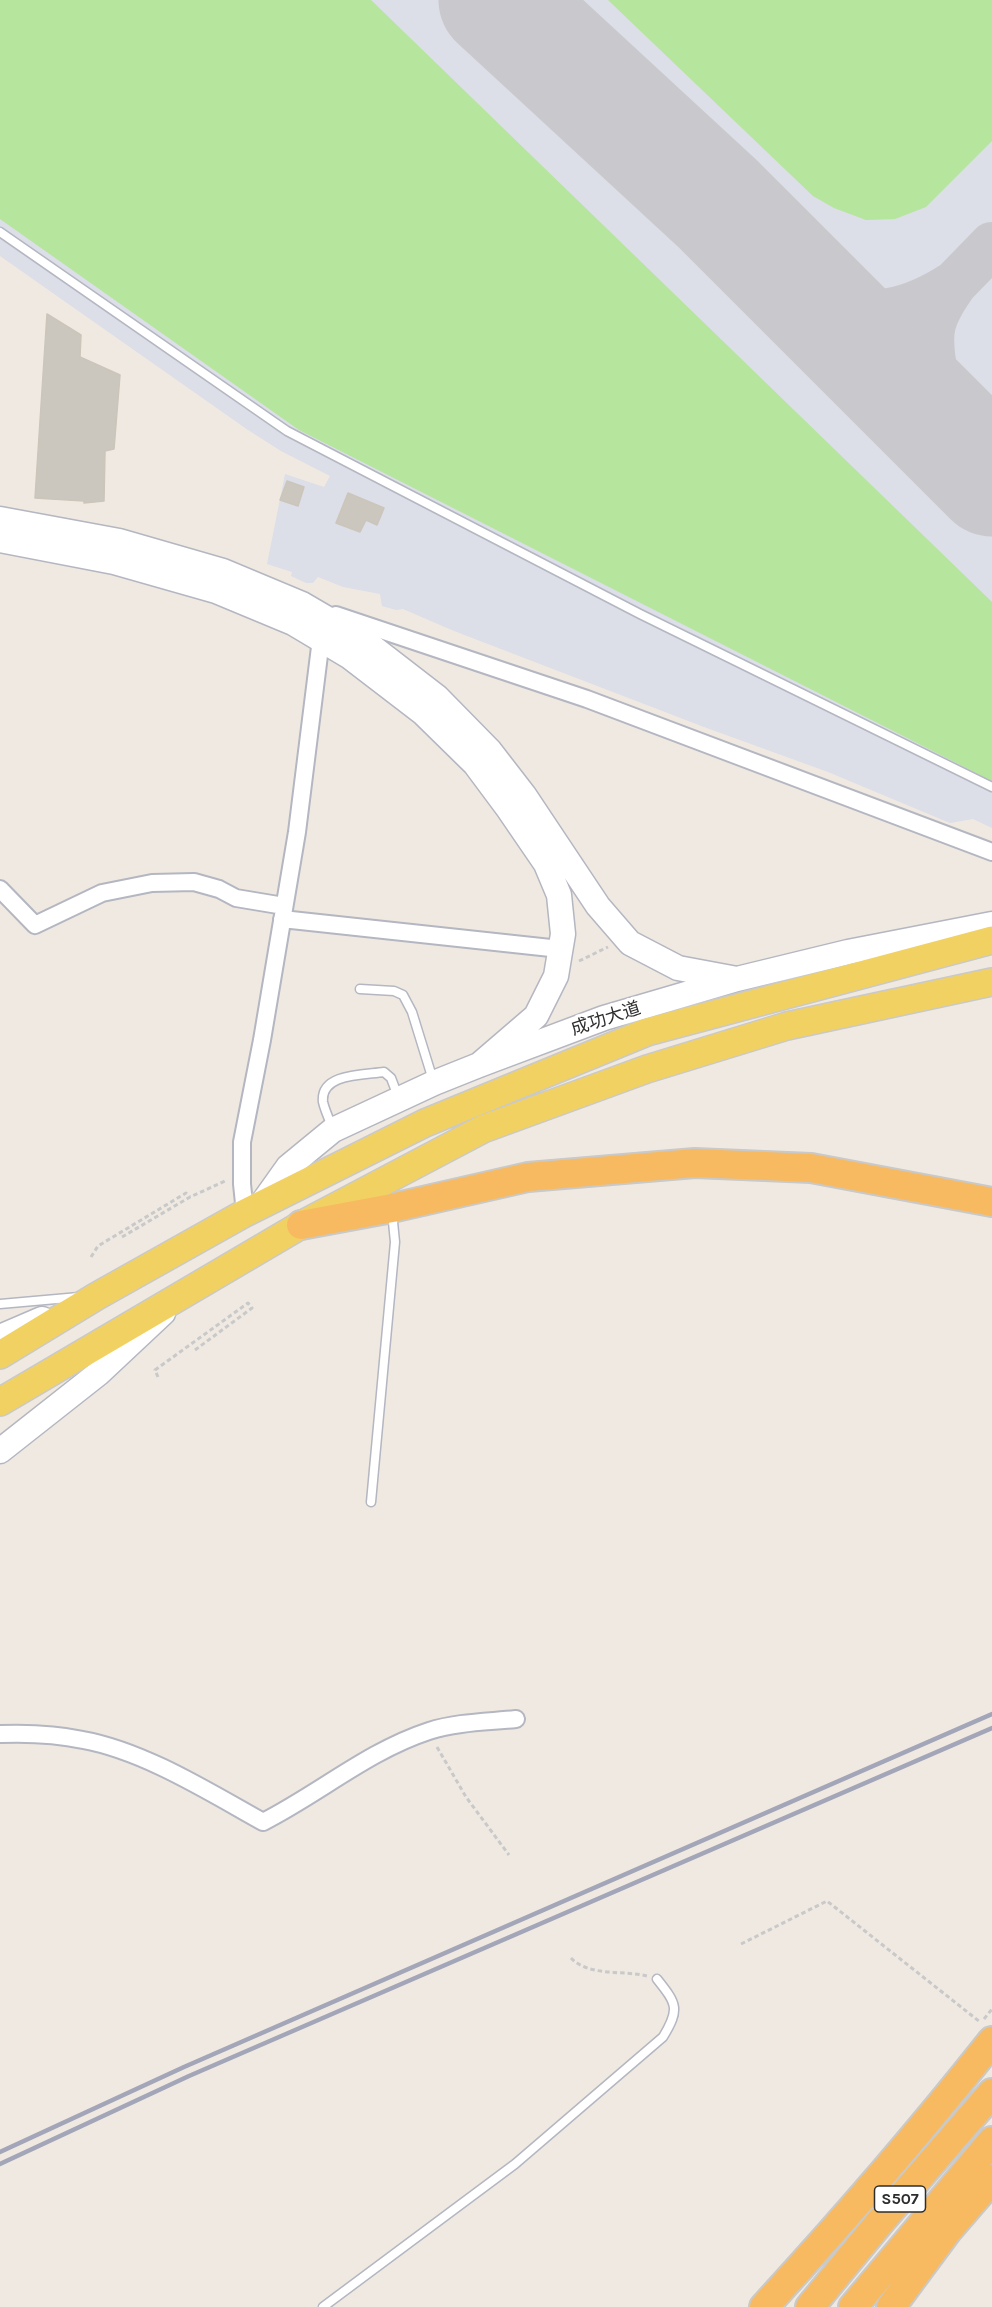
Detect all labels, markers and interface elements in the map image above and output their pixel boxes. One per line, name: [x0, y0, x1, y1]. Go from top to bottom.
street label: 成功大道: [568, 998, 644, 1040]
road number: S507: [874, 2186, 926, 2212]

